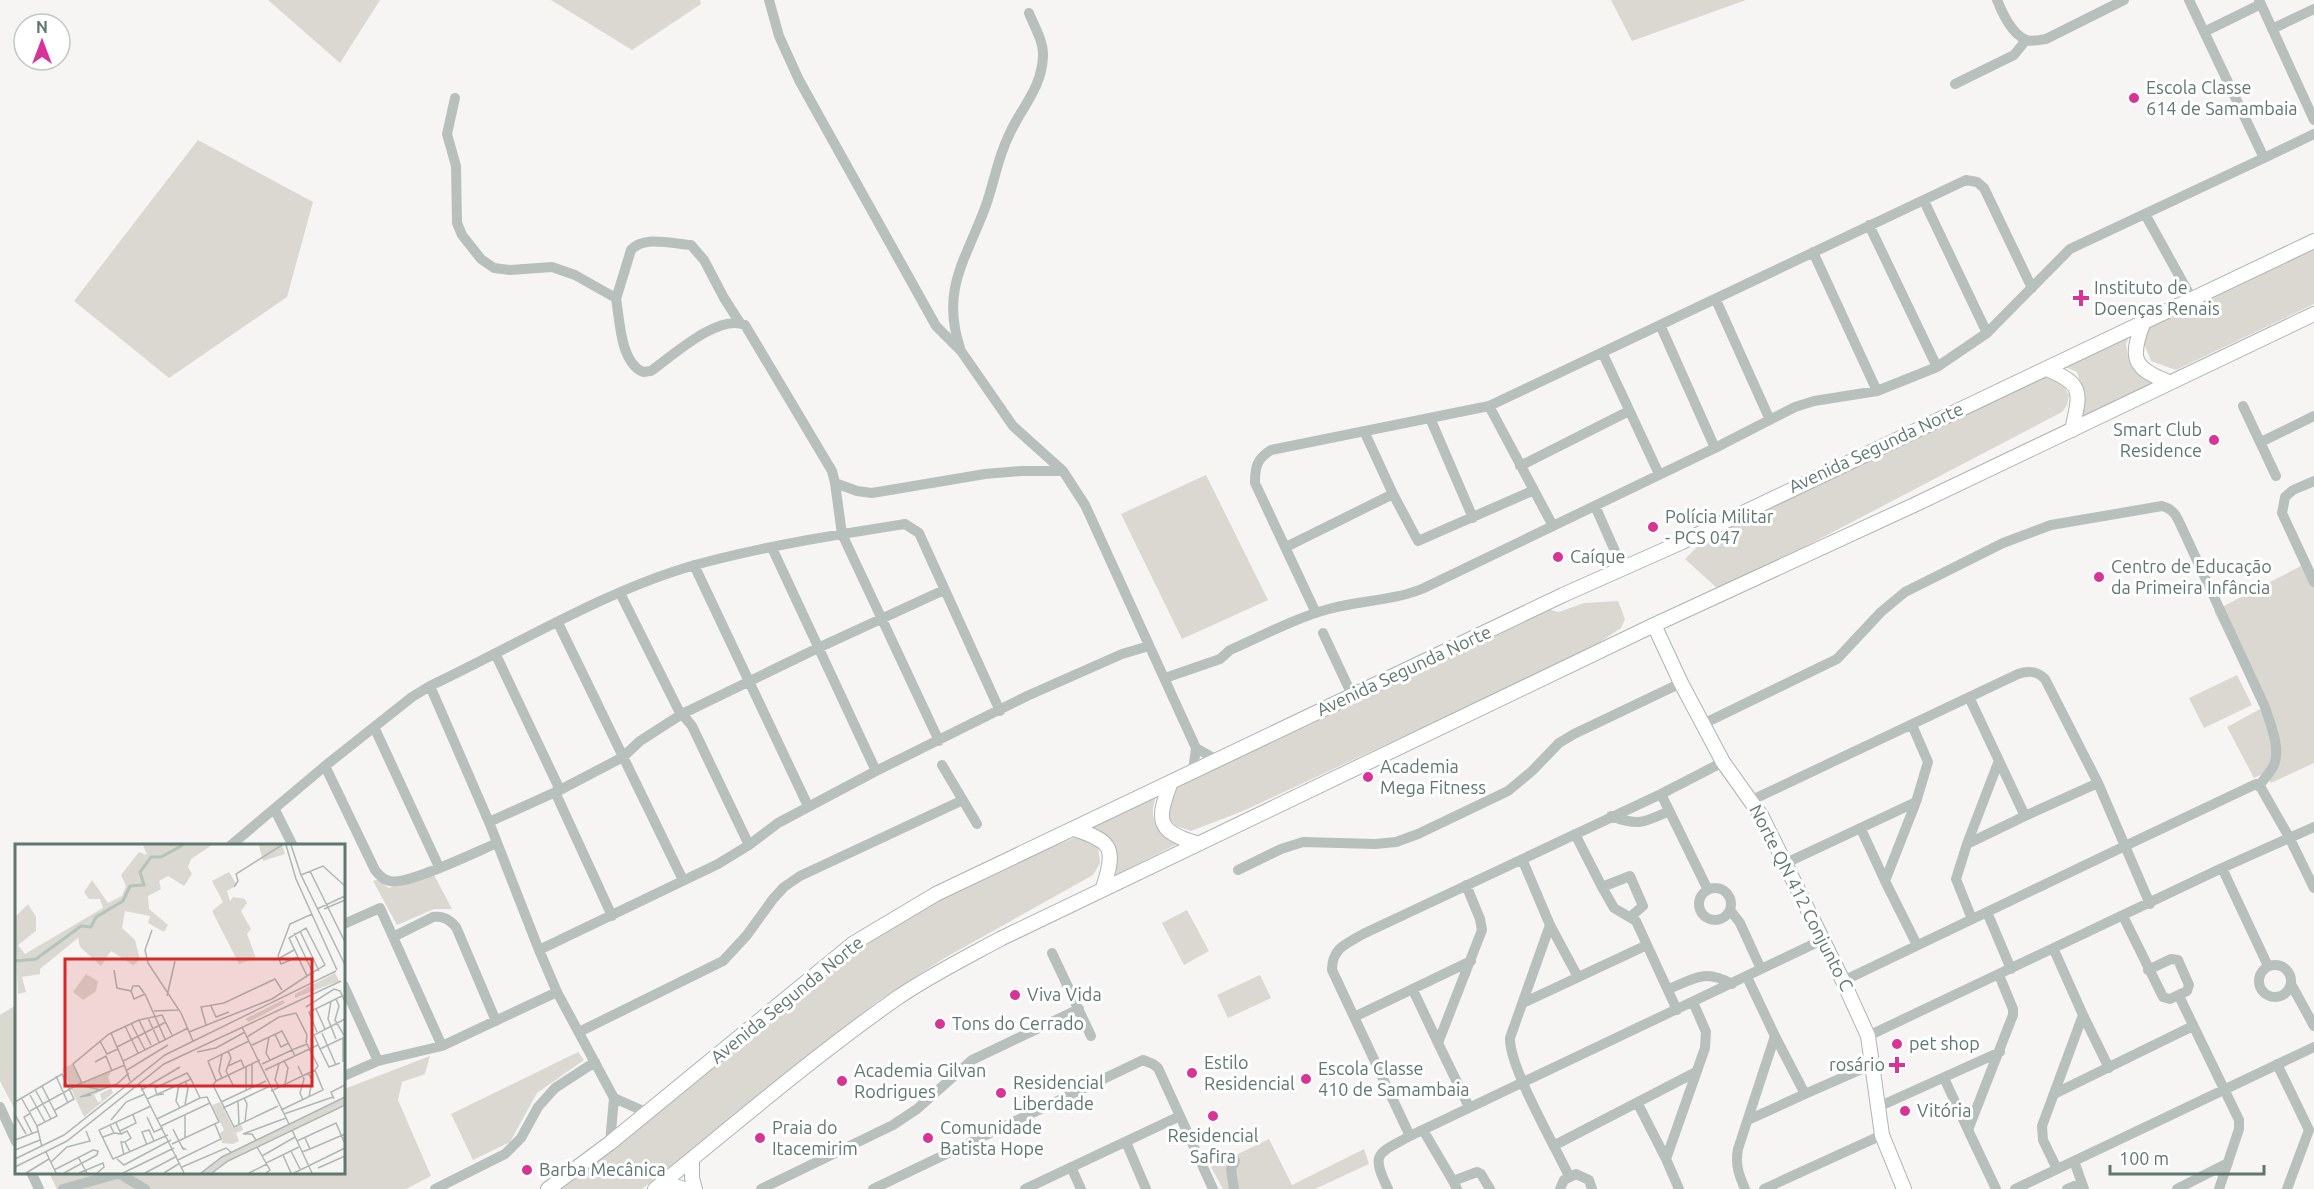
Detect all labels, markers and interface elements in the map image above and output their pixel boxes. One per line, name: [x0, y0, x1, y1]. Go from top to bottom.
north arrow: [12, 12, 72, 72]
text: N: [36, 18, 48, 36]
place label: Escola Classe 614 de Samambaia: [2146, 77, 2298, 118]
marker: Escola Classe 614 de Samambaia: [2127, 91, 2141, 105]
place label: Instituto de Doenças Renais: [2094, 277, 2220, 318]
marker: Instituto de Doenças Renais: [2072, 289, 2090, 307]
street label: Avenida Segunda Norte: [1785, 398, 1966, 496]
place label: Smart Club Residence: [2113, 419, 2202, 460]
marker: Smart Club Residence: [2207, 433, 2221, 447]
place label: Polícia Militar - PCS 047: [1665, 506, 1774, 547]
marker: Polícia Militar - PCS 047: [1646, 520, 1660, 534]
place label: Caíque: [1570, 546, 1625, 566]
marker: Caíque: [1551, 550, 1565, 564]
place label: Centro de Educação da Primeira Infância: [2111, 556, 2272, 597]
marker: Centro de Educação da Primeira Infância: [2092, 570, 2106, 584]
street label: Avenida Segunda Norte: [1313, 621, 1494, 719]
place label: Academia Mega Fitness: [1380, 756, 1486, 797]
marker: Academia Mega Fitness: [1361, 770, 1375, 784]
street label: Norte QN 412 Conjunto C: [1745, 801, 1858, 994]
inset map: [15, 844, 345, 1174]
street label: Avenida Segunda Norte: [706, 932, 867, 1067]
place label: Viva Vida: [1027, 984, 1102, 1004]
marker: Viva Vida: [1008, 988, 1022, 1002]
place label: Tons do Cerrado: [952, 1013, 1084, 1033]
marker: Tons do Cerrado: [933, 1017, 947, 1031]
place label: pet shop: [1909, 1033, 1980, 1053]
marker: pet shop: [1890, 1037, 1904, 1051]
place label: Estilo Residencial: [1204, 1052, 1295, 1093]
place label: rosário: [1829, 1054, 1885, 1074]
place label: Escola Classe 410 de Samambaia: [1318, 1058, 1470, 1099]
marker: rosário: [1890, 1058, 1904, 1072]
place label: Academia Gilvan Rodrigues: [854, 1060, 986, 1101]
marker: Estilo Residencial: [1185, 1066, 1199, 1080]
place label: Residencial Liberdade: [1013, 1072, 1104, 1113]
marker: Escola Classe 410 de Samambaia: [1299, 1072, 1313, 1086]
marker: Academia Gilvan Rodrigues: [835, 1074, 849, 1088]
marker: Residencial Liberdade: [994, 1086, 1008, 1100]
place label: Vitória: [1917, 1100, 1971, 1120]
marker: Vitória: [1898, 1104, 1912, 1118]
marker: Residencial Safira: [1206, 1109, 1220, 1123]
place label: Praia do Itacemirim: [772, 1117, 858, 1158]
place label: Comunidade Batista Hope: [940, 1117, 1044, 1158]
place label: Residencial Safira: [1168, 1125, 1259, 1166]
marker: Praia do Itacemirim: [753, 1131, 767, 1145]
marker: Comunidade Batista Hope: [921, 1131, 935, 1145]
scale bar: [2110, 1138, 2264, 1176]
text: 100 m: [2119, 1148, 2169, 1168]
place label: Barba Mecânica: [539, 1159, 666, 1179]
marker: Barba Mecânica: [520, 1163, 534, 1177]

